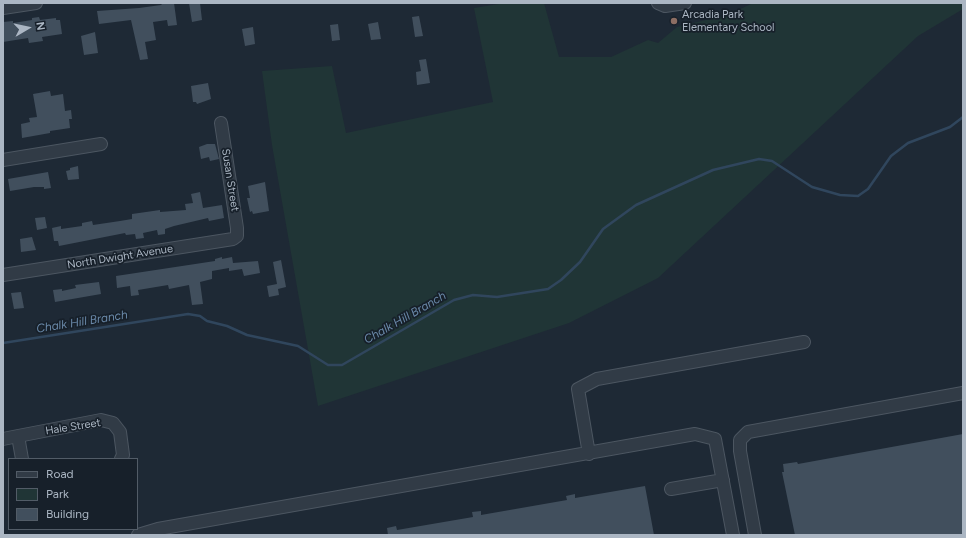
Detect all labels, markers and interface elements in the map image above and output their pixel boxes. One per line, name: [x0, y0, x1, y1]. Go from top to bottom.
north arrow: [8, 8, 48, 48]
place label: Arcadia Park Elementary School: [682, 8, 774, 34]
marker: Arcadia Park Elementary School: [669, 16, 679, 26]
text: N: [33, 21, 47, 31]
street label: Susan Street: [219, 148, 241, 212]
street label: North Dwight Avenue: [66, 242, 174, 272]
water label: Chalk Hill Branch: [361, 289, 449, 347]
water label: Chalk Hill Branch: [35, 308, 129, 336]
street label: Hale Street: [44, 416, 102, 438]
legend: [8, 458, 138, 530]
text: Road: [46, 467, 74, 481]
text: Park: [46, 487, 69, 501]
text: Building: [46, 507, 89, 521]

